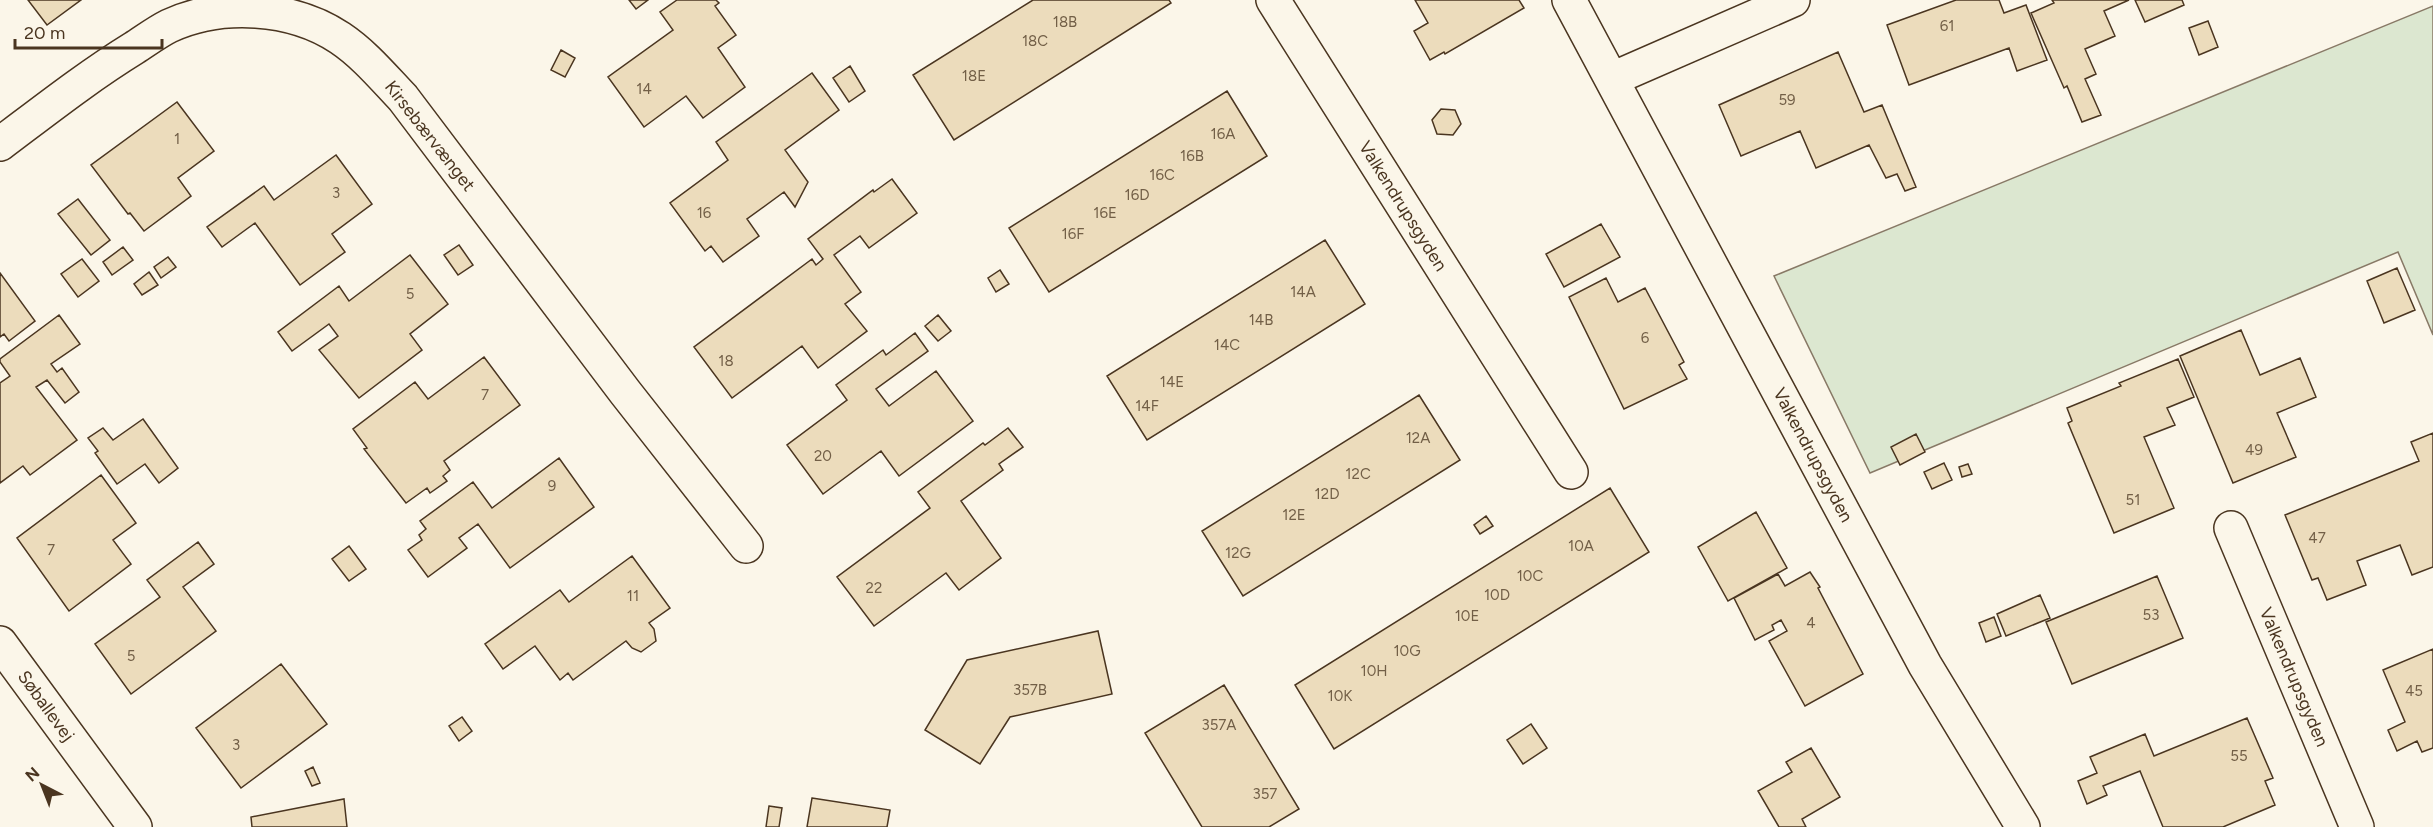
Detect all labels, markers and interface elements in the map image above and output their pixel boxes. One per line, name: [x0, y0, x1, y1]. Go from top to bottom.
scale bar: [15, 12, 162, 50]
house number: 18B: [1053, 13, 1077, 31]
house number: 61: [1940, 17, 1954, 35]
text: 20 m: [24, 22, 65, 44]
house number: 18C: [1022, 32, 1048, 50]
house number: 18E: [962, 67, 986, 85]
street label: Kirsebærvænget: [380, 76, 480, 196]
house number: 14: [636, 80, 652, 98]
house number: 59: [1778, 91, 1796, 109]
house number: 16A: [1211, 125, 1235, 143]
house number: 1: [174, 130, 180, 148]
street label: Valkendrupsgyden: [1354, 137, 1452, 275]
house number: 16B: [1180, 147, 1204, 165]
house number: 16C: [1149, 166, 1175, 184]
house number: 3: [332, 184, 340, 202]
house number: 16D: [1124, 186, 1150, 204]
house number: 16: [697, 204, 712, 222]
house number: 16E: [1093, 204, 1117, 222]
house number: 16F: [1062, 225, 1084, 243]
house number: 14A: [1290, 283, 1316, 301]
house number: 5: [406, 285, 414, 303]
house number: 14B: [1249, 311, 1273, 329]
house number: 6: [1641, 329, 1650, 347]
house number: 14C: [1214, 336, 1240, 354]
house number: 18: [718, 352, 734, 370]
house number: 14E: [1160, 373, 1184, 391]
street label: Valkendrupsgyden: [1768, 384, 1858, 526]
house number: 7: [481, 386, 489, 404]
house number: 14F: [1135, 397, 1159, 415]
house number: 12A: [1406, 429, 1430, 447]
house number: 49: [2245, 441, 2263, 459]
house number: 20: [814, 447, 832, 465]
house number: 12C: [1345, 465, 1371, 483]
house number: 9: [548, 477, 556, 495]
house number: 12D: [1315, 485, 1339, 503]
house number: 51: [2126, 491, 2140, 509]
house number: 12E: [1282, 506, 1306, 524]
house number: 47: [2308, 529, 2326, 547]
house number: 10A: [1568, 537, 1594, 555]
house number: 7: [47, 541, 55, 559]
house number: 12G: [1225, 544, 1251, 562]
house number: 10C: [1517, 567, 1543, 585]
house number: 22: [866, 579, 882, 597]
house number: 10D: [1484, 586, 1510, 604]
house number: 11: [627, 587, 639, 605]
street label: Valkendrupsgyden: [2255, 604, 2333, 750]
house number: 53: [2143, 606, 2159, 624]
house number: 10E: [1455, 607, 1479, 625]
house number: 4: [1806, 614, 1816, 632]
house number: 10G: [1393, 642, 1421, 660]
house number: 5: [127, 647, 135, 665]
house number: 10H: [1360, 662, 1388, 680]
street label: Søballevej: [13, 666, 79, 746]
house number: 357B: [1013, 681, 1047, 699]
house number: 45: [2405, 682, 2423, 700]
house number: 10K: [1328, 687, 1353, 705]
house number: 357A: [1202, 716, 1237, 734]
house number: 3: [232, 736, 240, 754]
house number: 55: [2230, 747, 2248, 765]
north arrow: [12, 755, 72, 815]
text: N: [21, 763, 43, 785]
house number: 357: [1253, 785, 1277, 803]

